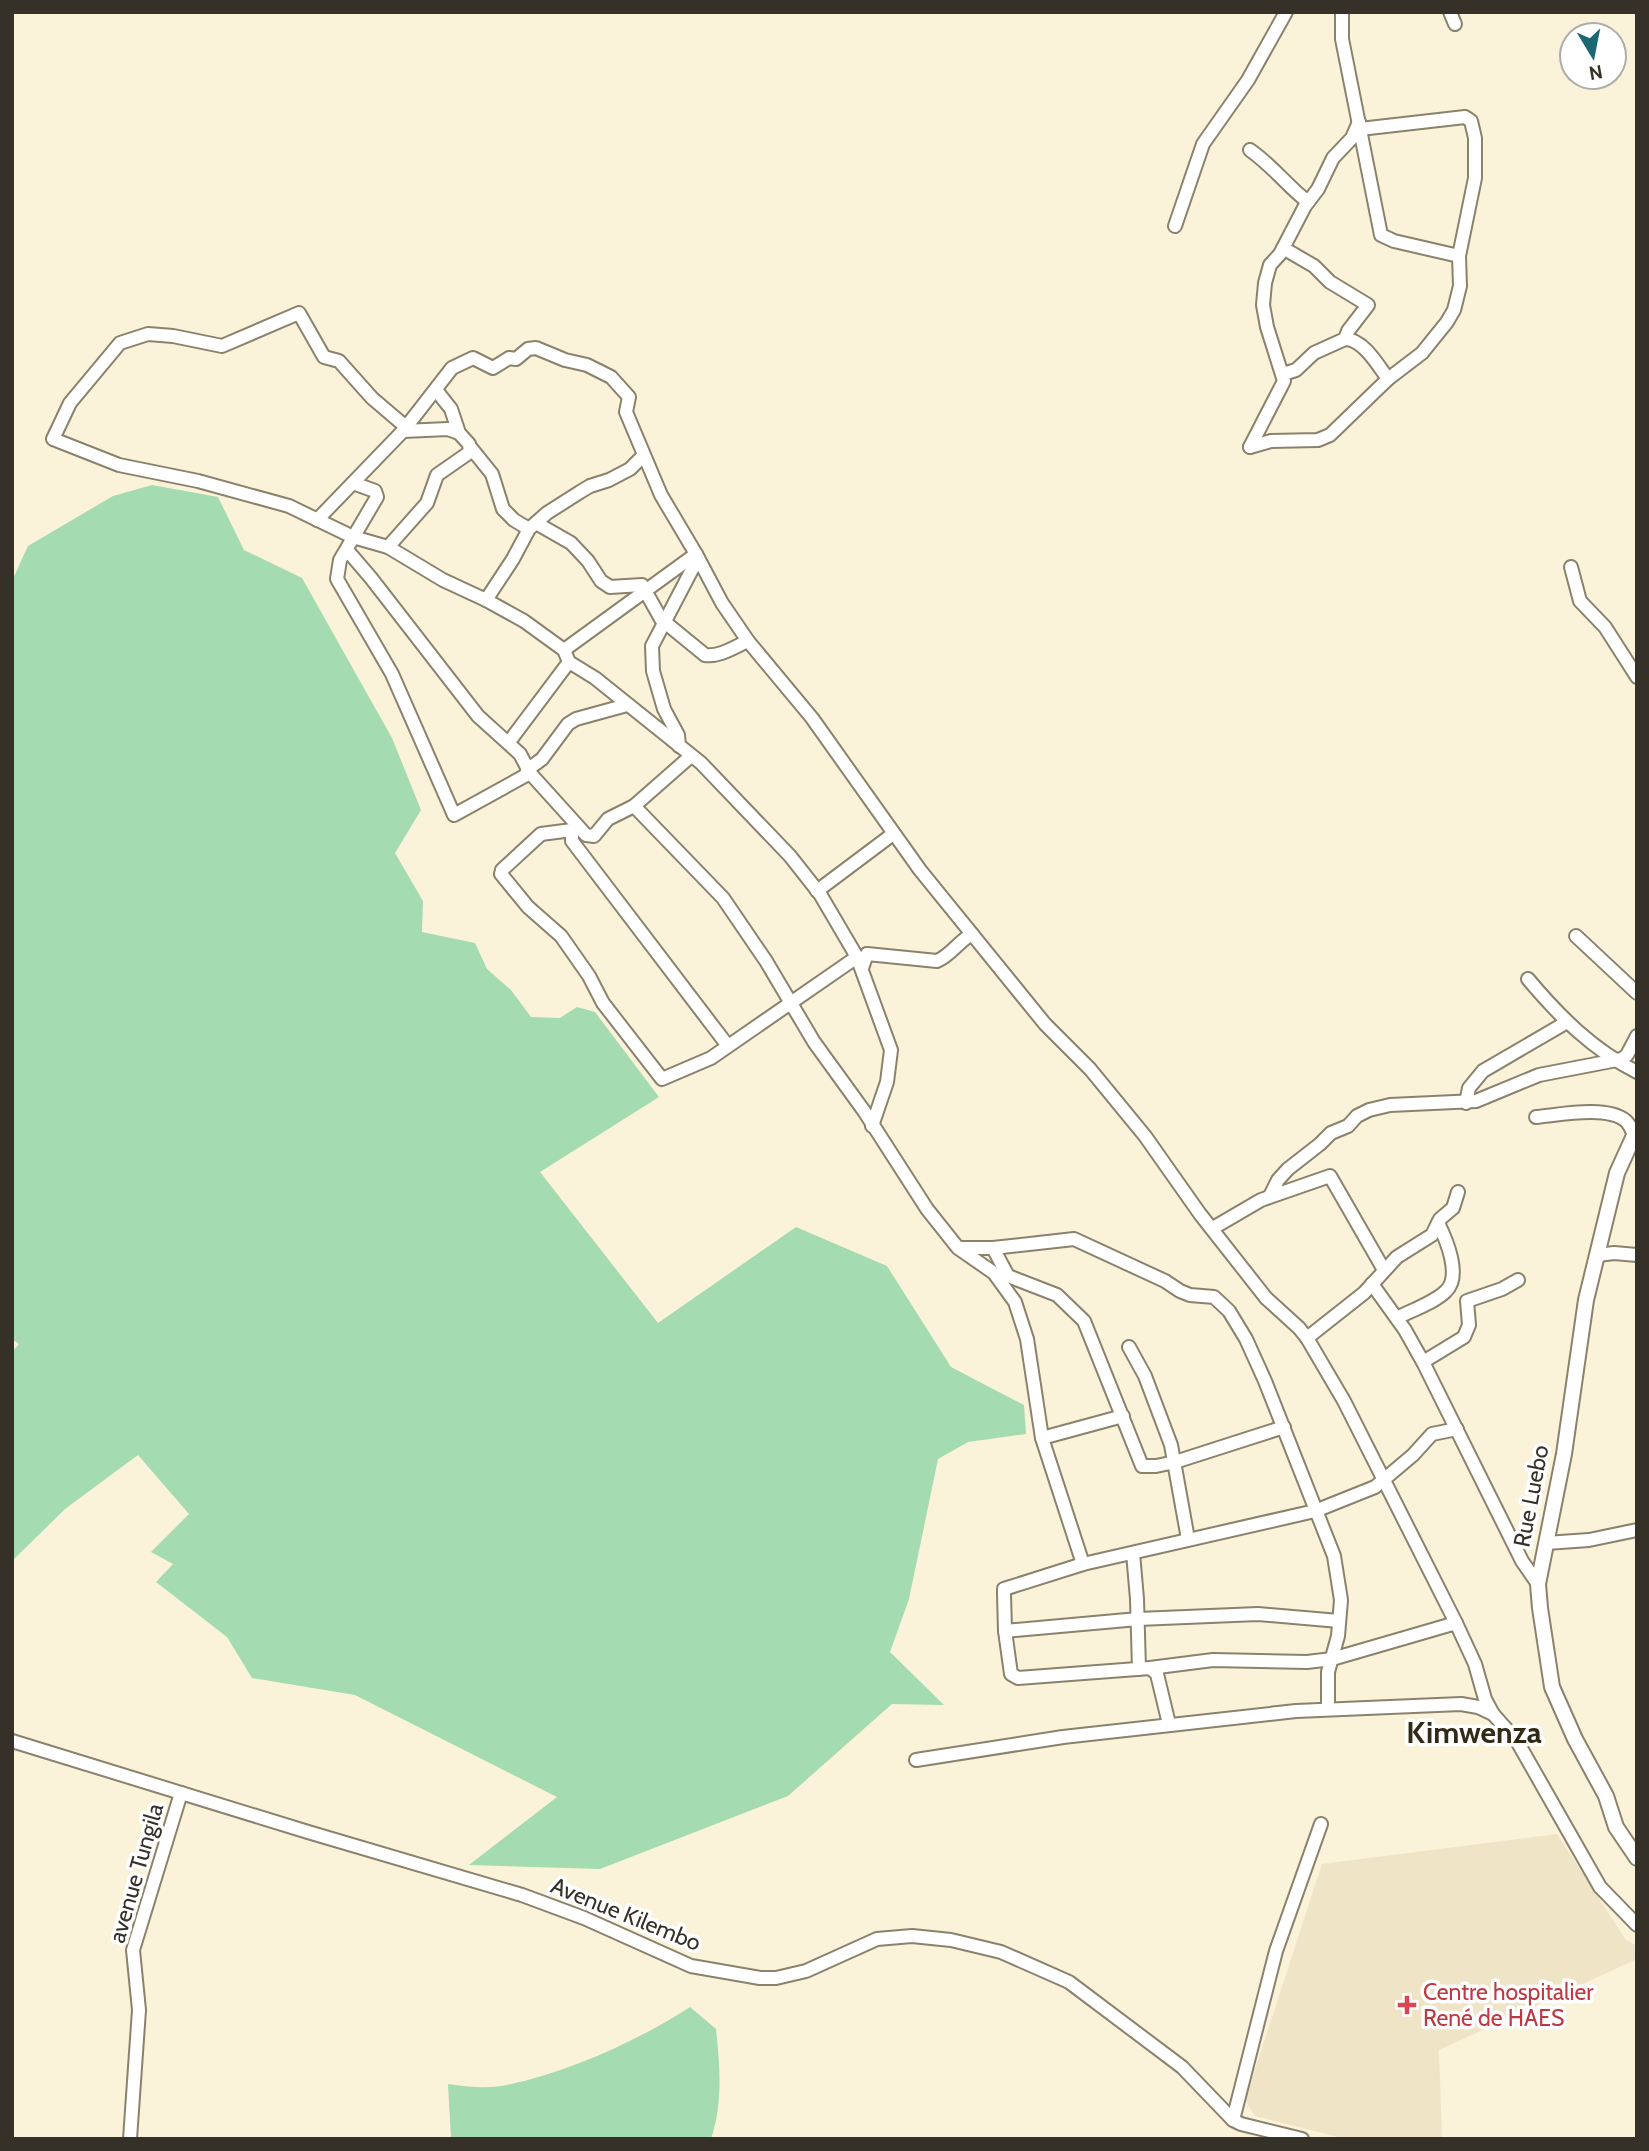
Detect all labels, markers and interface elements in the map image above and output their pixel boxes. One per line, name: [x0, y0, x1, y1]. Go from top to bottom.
north arrow: [1558, 21, 1628, 91]
text: N: [1587, 60, 1604, 85]
street label: Rue Luebo: [1507, 1443, 1555, 1549]
district label: Kimwenza: [1406, 1714, 1542, 1751]
street label: avenue Tungila: [103, 1800, 169, 1946]
street label: Avenue Kilembo: [547, 1871, 705, 1957]
place label: Centre hospitalier René de HAES: [1423, 1978, 1594, 2032]
marker: Centre hospitalier René de HAES: [1397, 1995, 1417, 2015]

